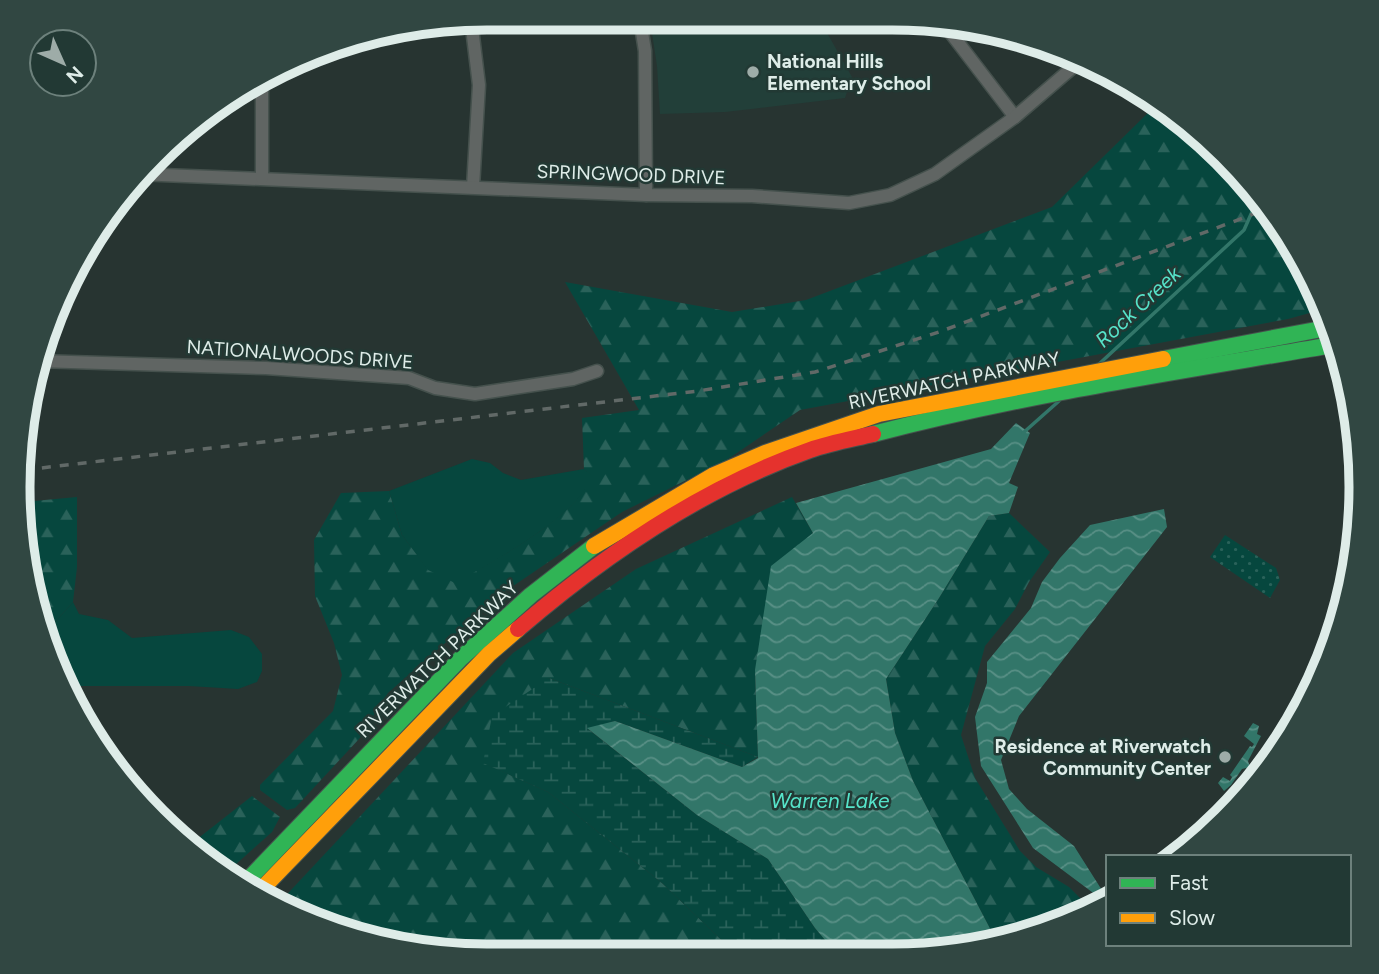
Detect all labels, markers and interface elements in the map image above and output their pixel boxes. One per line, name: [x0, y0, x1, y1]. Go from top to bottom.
north arrow: [28, 28, 98, 98]
place label: National Hills Elementary School: [767, 50, 931, 95]
text: N: [61, 61, 88, 88]
marker: National Hills Elementary School: [745, 64, 761, 80]
street label: SPRINGWOOD DRIVE: [536, 160, 726, 189]
water label: Rock Creek: [1090, 260, 1186, 352]
street label: NATIONALWOODS DRIVE: [186, 335, 414, 374]
street label: RIVERWATCH PARKWAY: [846, 347, 1063, 414]
street label: RIVERWATCH PARKWAY: [352, 576, 523, 743]
place label: Residence at Riverwatch Community Center: [994, 735, 1211, 780]
marker: Residence at Riverwatch Community Center: [1217, 749, 1233, 765]
water label: Warren Lake: [771, 788, 890, 813]
legend: [1106, 855, 1351, 946]
text: Fast: [1169, 870, 1209, 895]
text: Slow: [1169, 905, 1215, 930]

